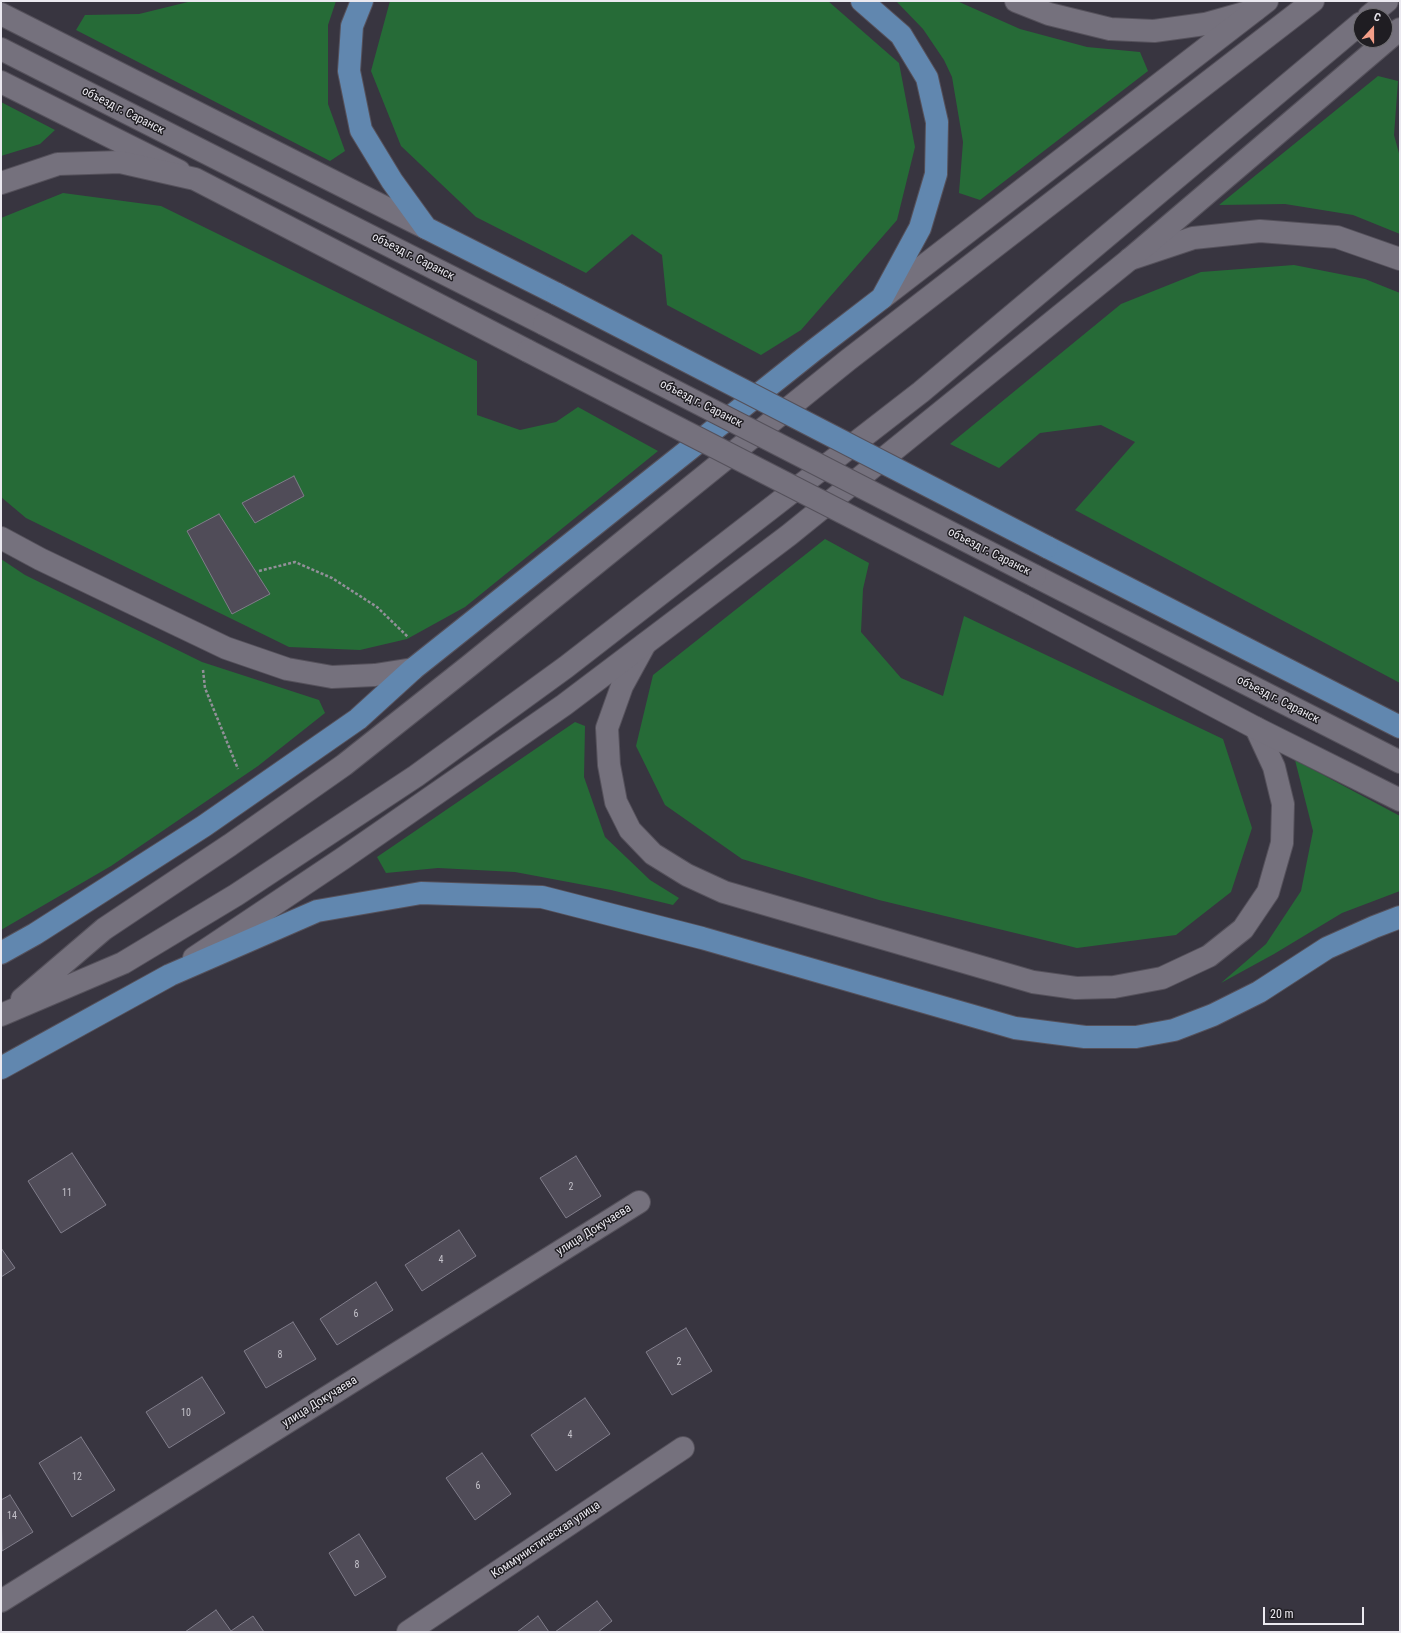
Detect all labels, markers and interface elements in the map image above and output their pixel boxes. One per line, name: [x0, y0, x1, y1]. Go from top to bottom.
north arrow: [1353, 8, 1393, 48]
text: С: [1372, 10, 1382, 24]
street label: объезд г. Саранск: [79, 84, 167, 138]
street label: объезд г. Саранск: [369, 230, 457, 284]
street label: объезд г. Саранск: [657, 377, 745, 431]
street label: объезд г. Саранск: [945, 525, 1033, 579]
street label: объезд г. Саранск: [1234, 673, 1322, 727]
house number: 2: [569, 1181, 573, 1193]
house number: 11: [62, 1187, 72, 1199]
street label: улица Докучаева: [554, 1201, 634, 1259]
house number: 4: [439, 1254, 443, 1266]
house number: 6: [354, 1308, 358, 1320]
house number: 8: [278, 1349, 282, 1361]
house number: 2: [677, 1356, 681, 1368]
street label: улица Докучаева: [280, 1373, 360, 1431]
house number: 10: [181, 1407, 191, 1419]
house number: 4: [568, 1429, 572, 1441]
house number: 12: [72, 1471, 82, 1483]
house number: 6: [476, 1480, 480, 1492]
street label: Коммунистическая улица: [489, 1498, 603, 1582]
house number: 14: [7, 1510, 17, 1522]
house number: 8: [355, 1559, 359, 1571]
scale bar: [1265, 1599, 1366, 1625]
text: 20 m: [1270, 1607, 1294, 1621]

